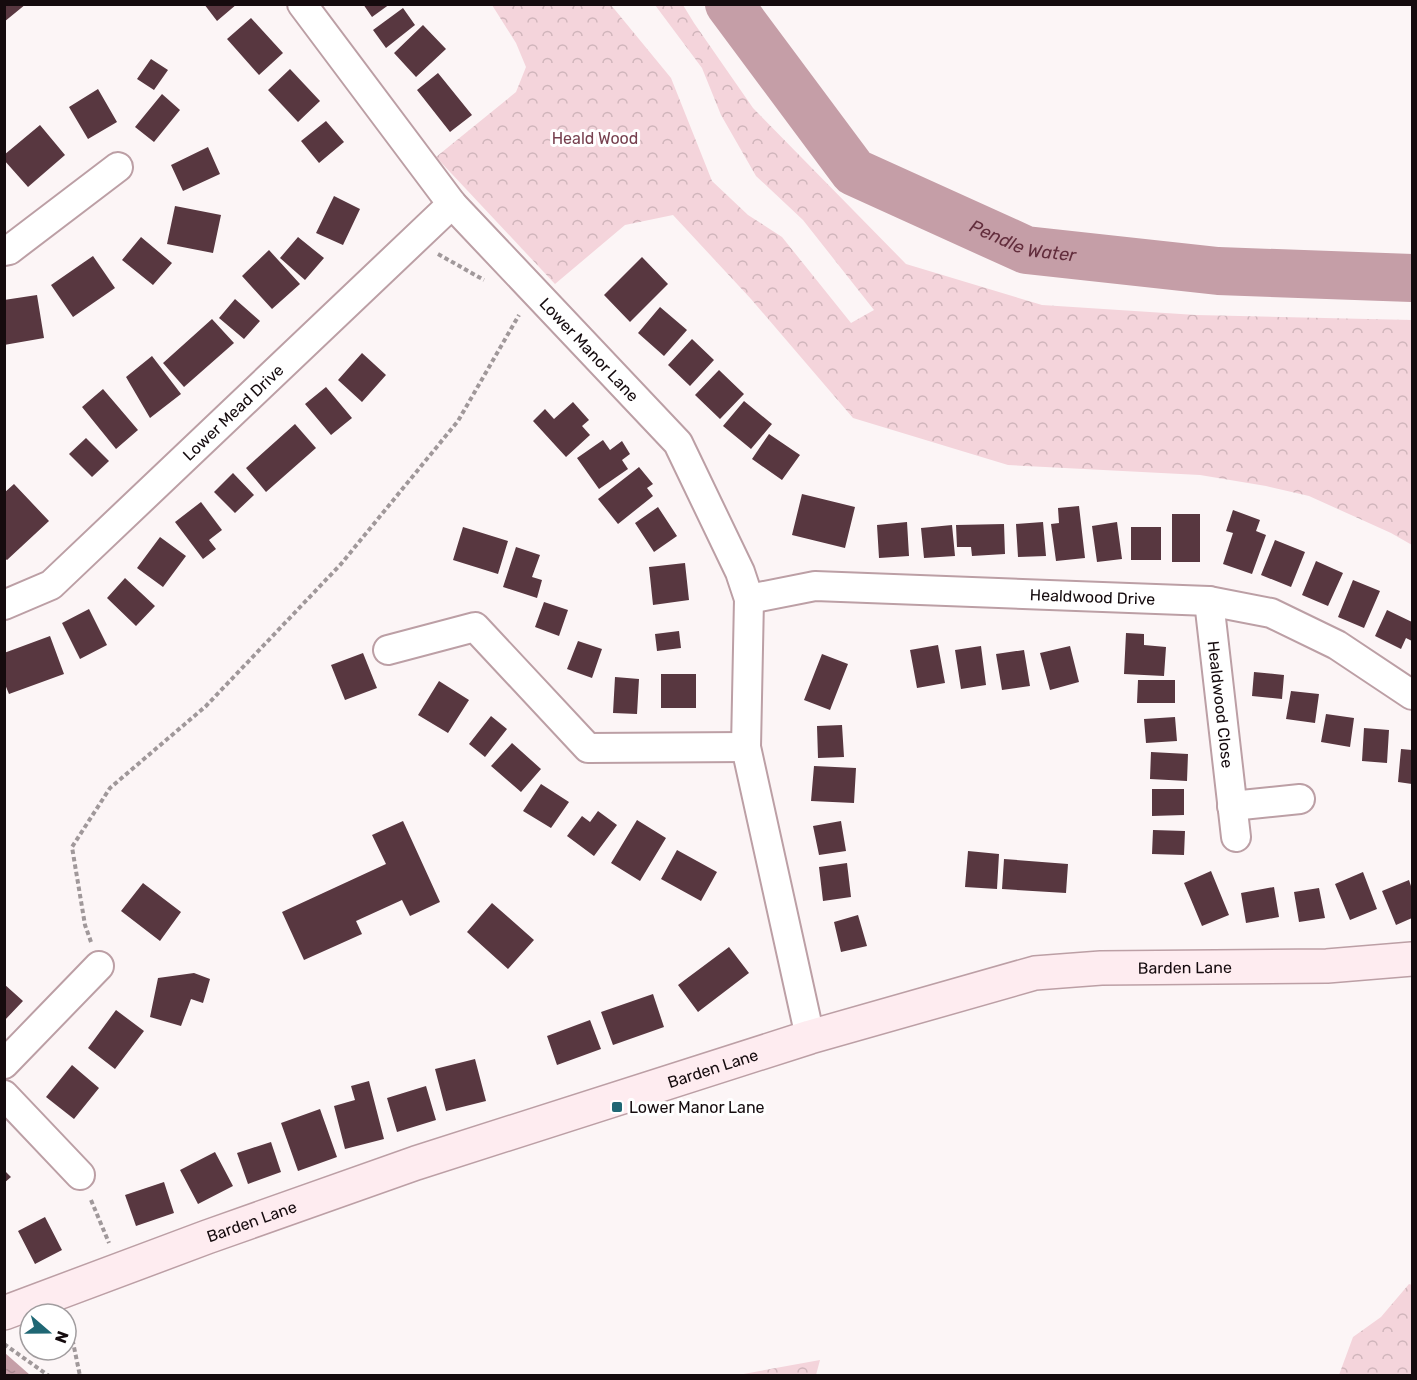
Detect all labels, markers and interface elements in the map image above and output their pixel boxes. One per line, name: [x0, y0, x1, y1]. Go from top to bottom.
park label: Heald Wood: [552, 129, 638, 148]
water label: Pendle Water: [966, 215, 1078, 267]
street label: Lower Manor Lane: [536, 294, 643, 406]
street label: Lower Mead Drive: [179, 360, 288, 465]
street label: Healdwood Drive: [1029, 585, 1156, 609]
street label: Healdwood Close: [1204, 640, 1237, 769]
street label: Barden Lane: [1138, 958, 1232, 978]
street label: Barden Lane: [665, 1045, 761, 1092]
place label: Lower Manor Lane: [629, 1098, 765, 1117]
marker: Lower Manor Lane: [610, 1100, 624, 1114]
street label: Barden Lane: [204, 1197, 299, 1246]
north arrow: [18, 1302, 78, 1362]
text: N: [51, 1328, 73, 1346]

